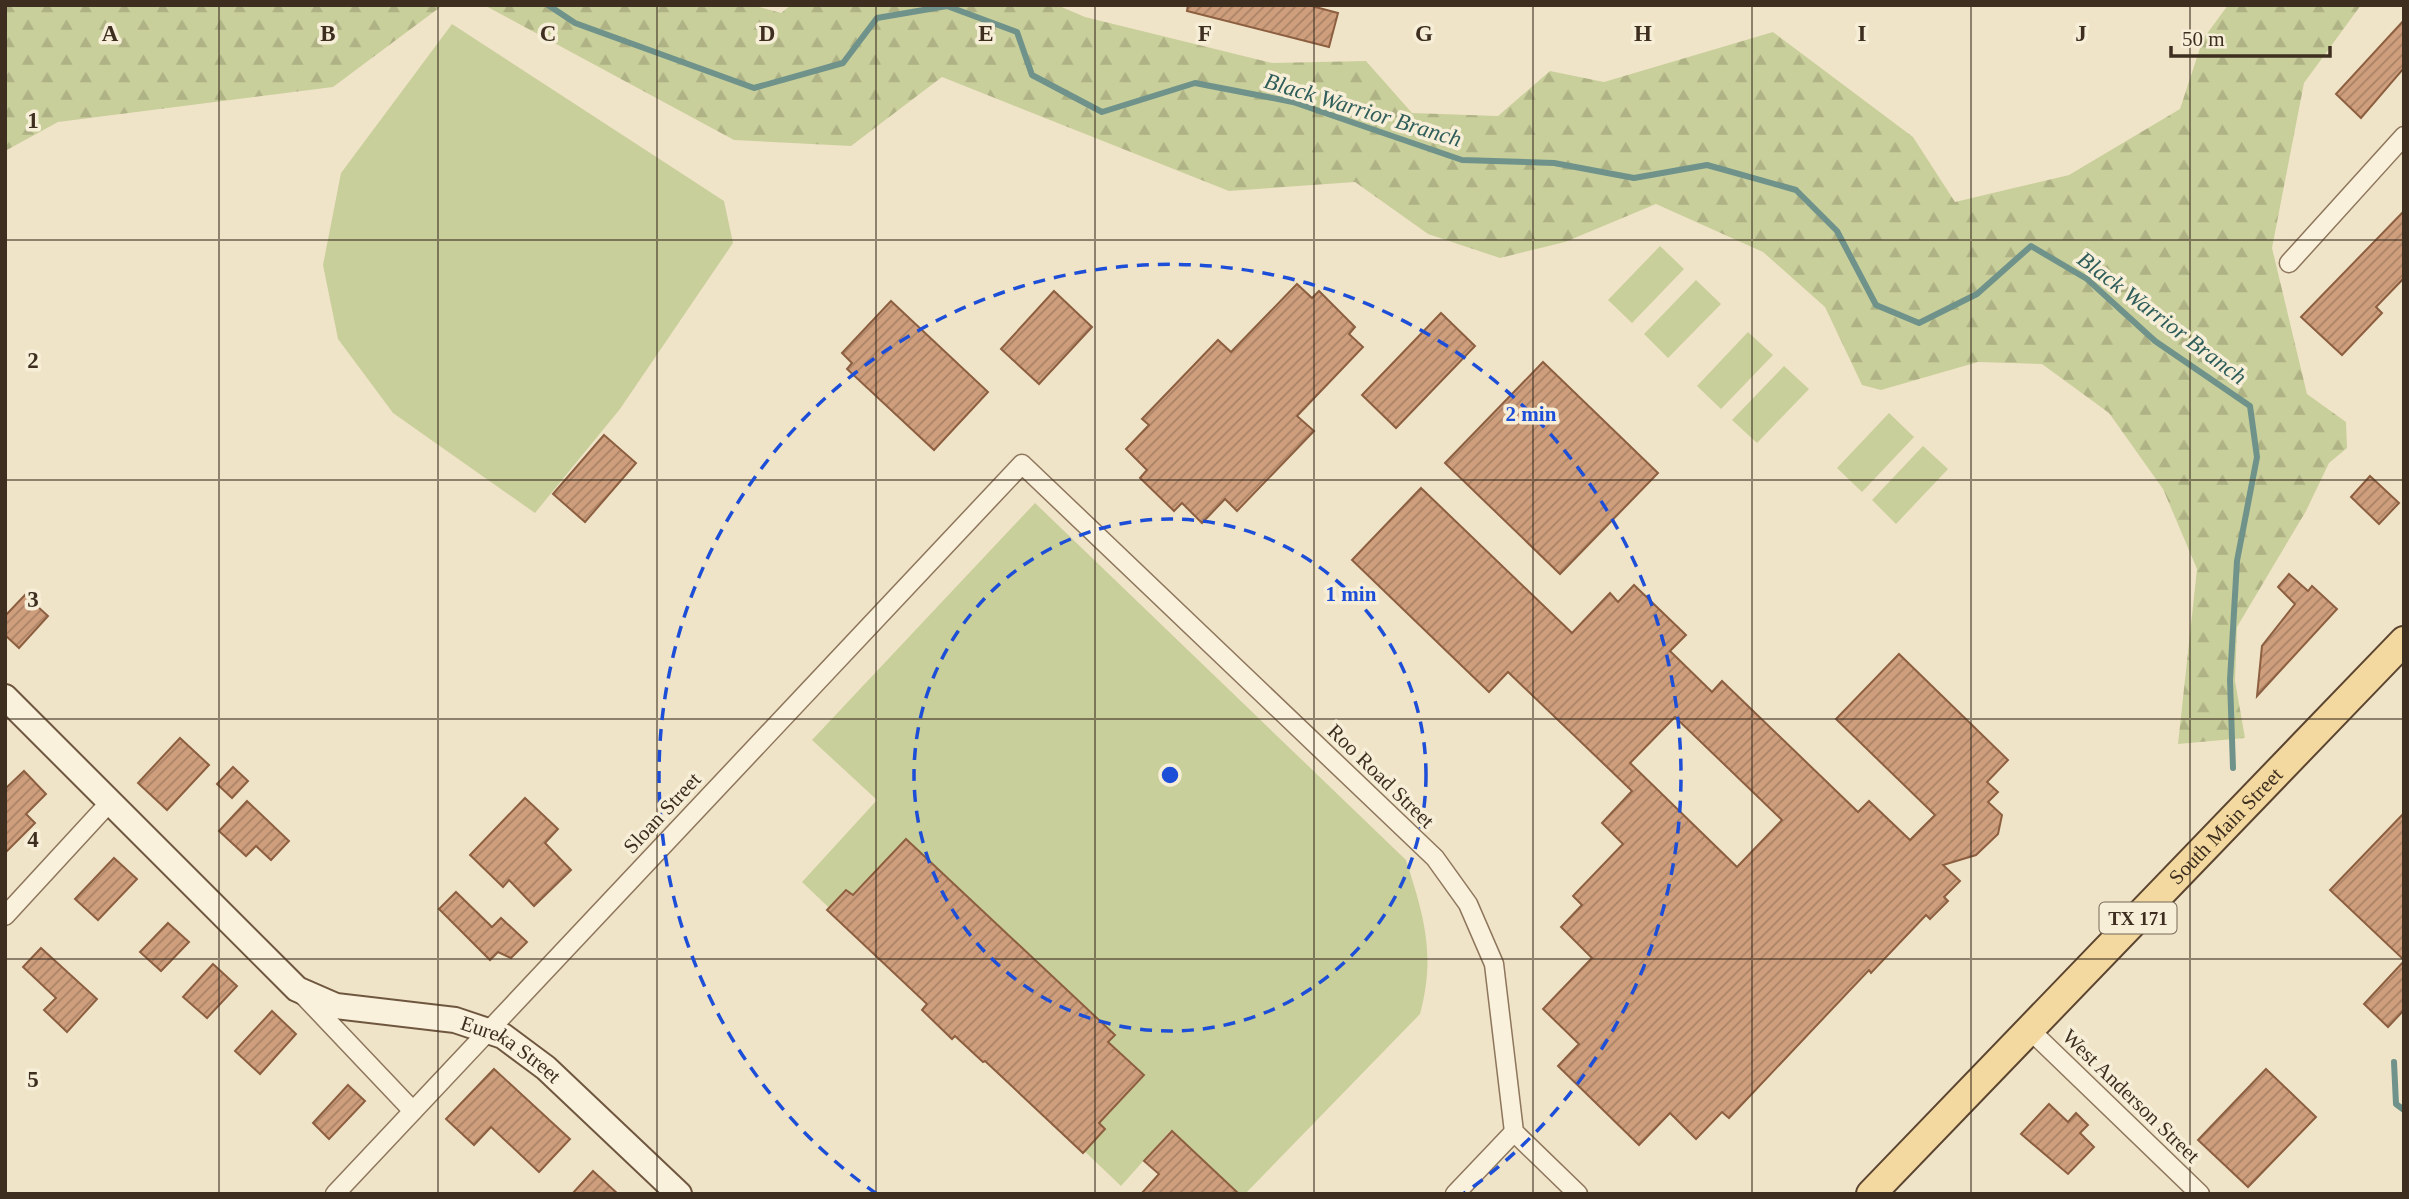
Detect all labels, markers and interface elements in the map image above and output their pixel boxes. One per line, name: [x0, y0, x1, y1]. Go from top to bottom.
scale bar: [2171, 14, 2330, 58]
text: A: [102, 21, 119, 46]
text: B: [320, 21, 336, 46]
text: C: [540, 21, 556, 46]
text: D: [759, 21, 775, 46]
text: E: [978, 21, 994, 46]
text: F: [1198, 21, 1212, 46]
text: G: [1415, 21, 1433, 46]
text: H: [1634, 21, 1652, 46]
text: I: [1858, 21, 1867, 46]
text: J: [2075, 21, 2087, 46]
text: 50 m: [2182, 27, 2225, 51]
water label: Black Warrior Branch: [1261, 68, 1465, 152]
text: 1: [27, 108, 39, 133]
water label: Black Warrior Branch: [2073, 246, 2251, 390]
text: 2: [27, 348, 39, 373]
text: 2 min: [1506, 402, 1557, 426]
text: 1 min: [1326, 582, 1377, 606]
text: 3: [27, 587, 39, 612]
street label: Roo Road Street: [1323, 719, 1439, 833]
centre of rings: [1158, 763, 1182, 787]
street label: South Main Street: [2164, 763, 2287, 889]
street label: Sloan Street: [618, 767, 706, 859]
text: 4: [27, 827, 39, 852]
road number: TX 171: [2100, 902, 2176, 934]
street label: Eureka Street: [458, 1011, 566, 1088]
street label: West Anderson Street: [2057, 1024, 2205, 1168]
text: 5: [27, 1067, 39, 1092]

